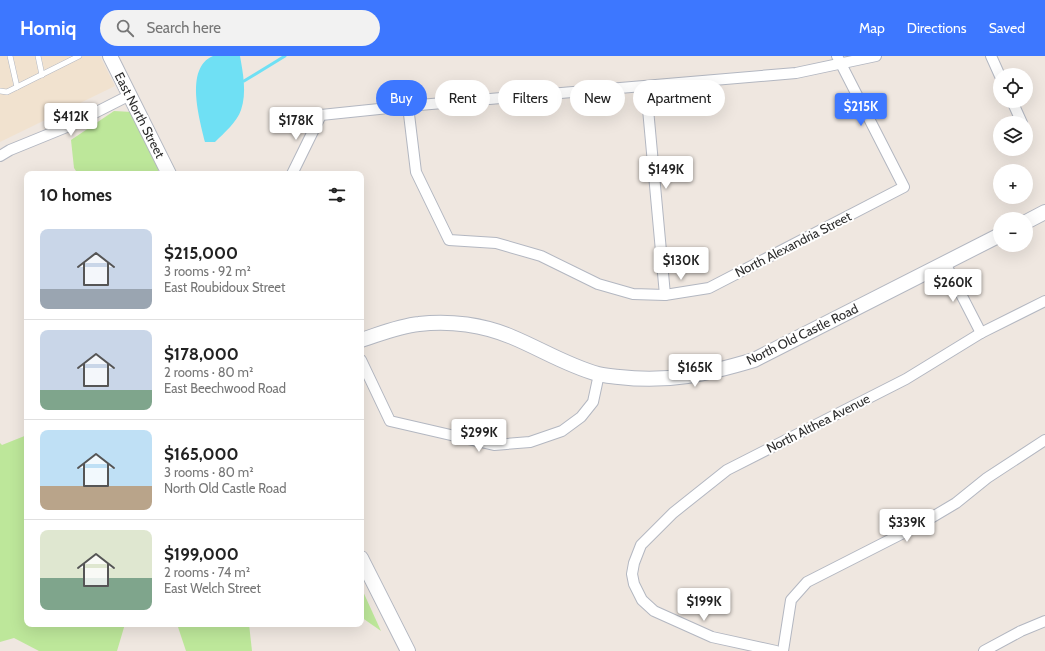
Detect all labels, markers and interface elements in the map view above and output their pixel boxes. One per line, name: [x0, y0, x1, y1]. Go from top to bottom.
search box: [100, 10, 380, 46]
text: Homiq: [20, 17, 76, 40]
icon: search: [114, 17, 136, 39]
text: Search here: [146, 19, 221, 37]
text: Map: [859, 19, 885, 37]
text: Directions: [907, 19, 967, 37]
text: Saved: [989, 19, 1025, 37]
map controls: [993, 68, 1033, 252]
button: locate: [993, 68, 1033, 108]
street label: East North Street: [112, 69, 169, 161]
chip: Buy: [376, 80, 427, 116]
chip: Rent: [435, 80, 490, 116]
chip: Filters: [498, 80, 562, 116]
chip: New: [570, 80, 625, 116]
chip: Apartment: [633, 80, 725, 116]
pin: $215K: [833, 93, 889, 127]
text: $215K: [844, 98, 878, 114]
pin: $412K: [43, 103, 99, 137]
pin: $178K: [268, 107, 324, 141]
text: $412K: [53, 108, 89, 124]
text: $178K: [279, 112, 313, 128]
button: layers: [993, 116, 1033, 156]
pin: $149K: [638, 156, 694, 190]
text: $149K: [648, 161, 684, 177]
button: +: [993, 164, 1033, 204]
icon: filters: [326, 184, 348, 206]
text: 10 homes: [40, 185, 112, 205]
street label: North Alexandria Street: [732, 207, 854, 280]
button: −: [993, 212, 1033, 252]
text: $215,000: [164, 243, 238, 263]
icon: home: [72, 245, 120, 293]
pin: $130K: [653, 247, 709, 281]
text: $130K: [663, 252, 699, 268]
text: 3 rooms · 92 m²: [164, 263, 251, 279]
pin: $260K: [925, 269, 981, 303]
text: $260K: [933, 274, 973, 290]
text: East Roubidoux Street: [164, 279, 285, 295]
street label: North Old Castle Road: [743, 300, 861, 368]
text: $178,000: [164, 344, 239, 364]
icon: home: [72, 346, 120, 394]
pin: $165K: [667, 354, 723, 388]
text: $165K: [678, 359, 712, 375]
text: 2 rooms · 80 m²: [164, 364, 253, 380]
text: East Beechwood Road: [164, 380, 286, 396]
street label: North Althea Avenue: [764, 390, 873, 456]
pin: $299K: [451, 419, 507, 453]
text: $299K: [460, 424, 498, 440]
text: $165,000: [164, 444, 239, 464]
icon: home: [72, 446, 120, 494]
text: 3 rooms · 80 m²: [164, 464, 254, 480]
text: North Old Castle Road: [164, 480, 286, 496]
pin: $339K: [879, 509, 935, 543]
text: $339K: [888, 514, 926, 530]
text: $199,000: [164, 544, 239, 564]
icon: home: [72, 546, 120, 594]
text: 2 rooms · 74 m²: [164, 564, 250, 580]
text: East Welch Street: [164, 580, 261, 596]
pin: $199K: [676, 588, 732, 622]
text: $199K: [686, 593, 722, 609]

